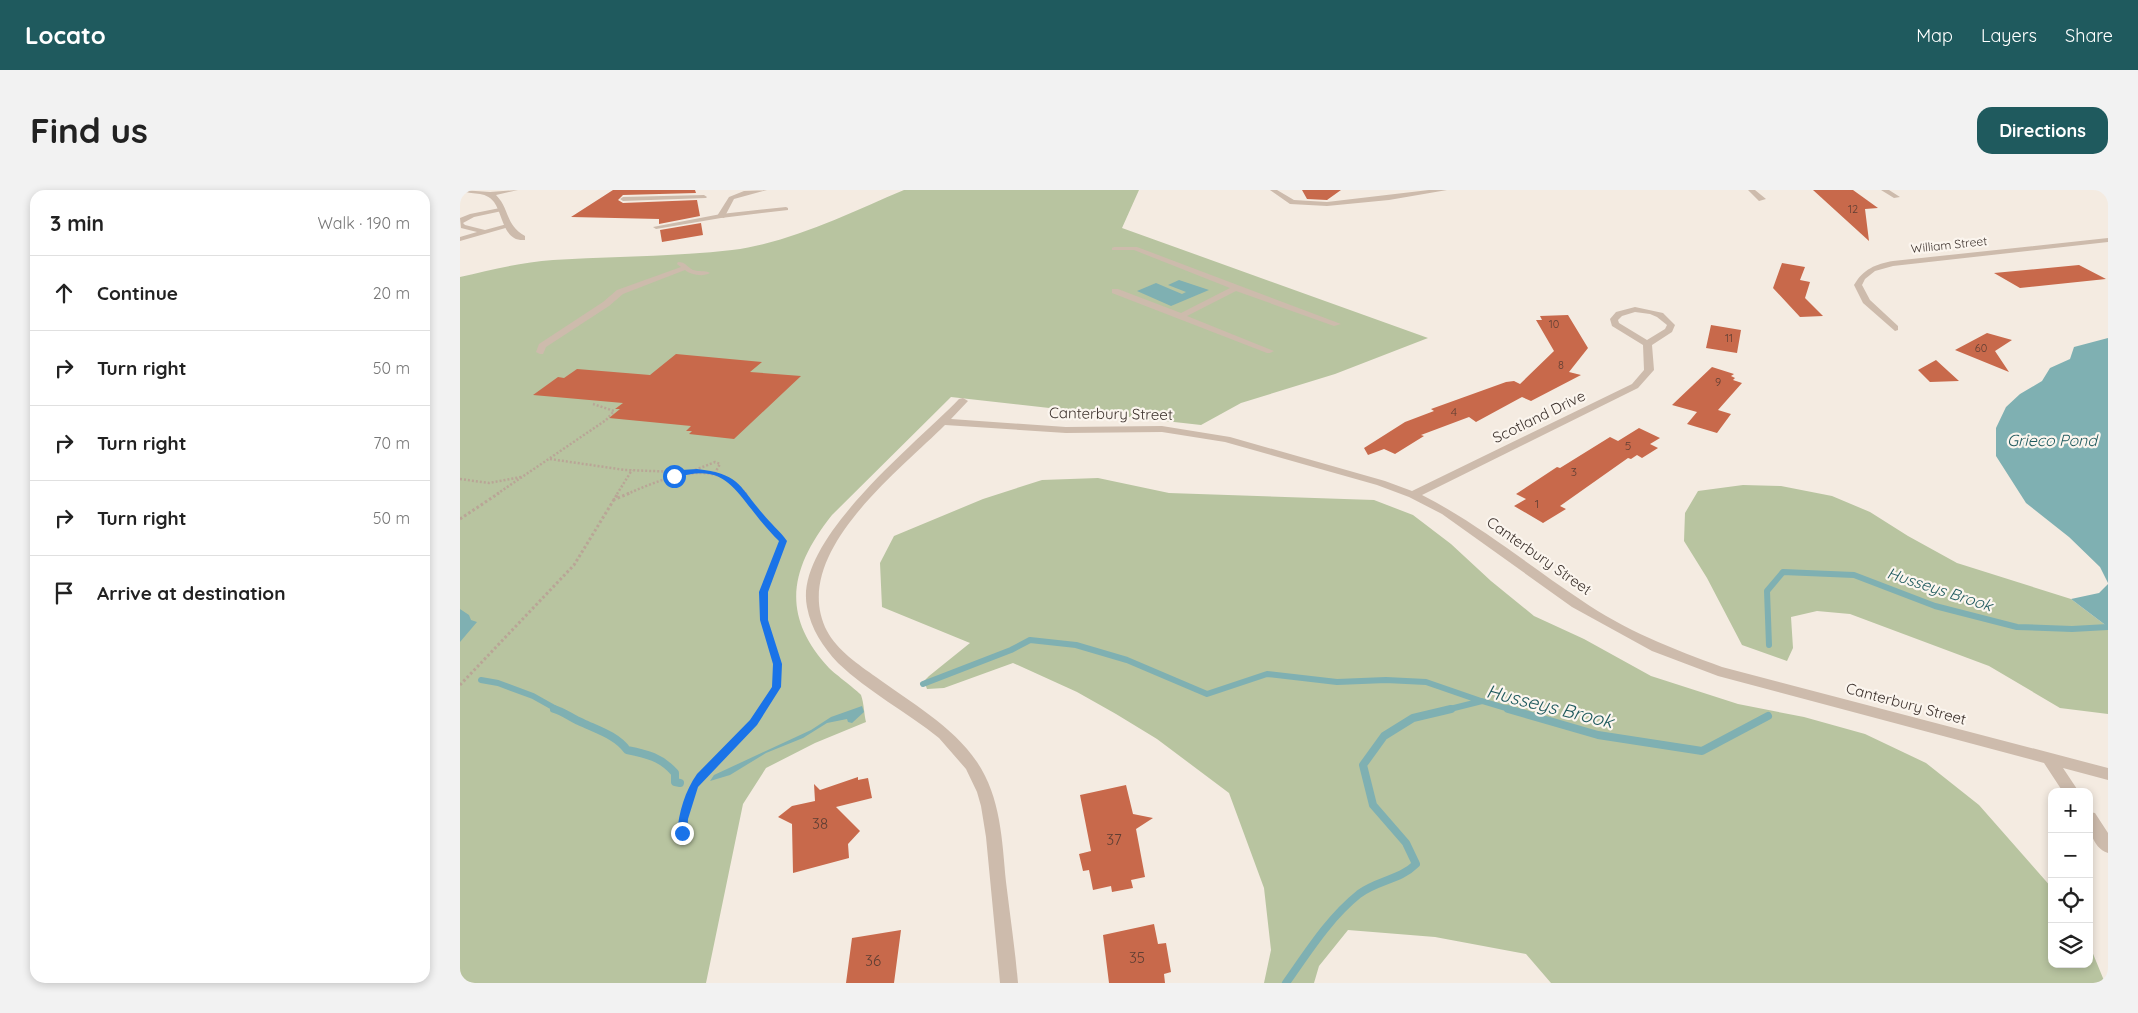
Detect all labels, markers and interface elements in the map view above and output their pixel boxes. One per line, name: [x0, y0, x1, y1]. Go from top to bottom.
text: Locato: [25, 20, 106, 50]
text: Map: [1916, 24, 1953, 47]
text: Layers: [1981, 24, 2037, 47]
text: Share: [2065, 24, 2113, 47]
button: Directions: [1977, 107, 2108, 154]
text: Find us: [30, 108, 148, 152]
house number: 12: [1848, 202, 1858, 216]
text: 3 min: [50, 210, 104, 236]
text: Walk · 190 m: [318, 213, 410, 233]
street label: William Street: [1910, 233, 1988, 256]
icon: ahead: [50, 279, 78, 307]
text: Continue: [97, 281, 178, 305]
text: 20 m: [373, 283, 410, 303]
house number: 10: [1549, 317, 1559, 331]
house number: 11: [1725, 331, 1733, 345]
house number: 60: [1975, 341, 1987, 355]
icon: right: [50, 354, 78, 382]
text: Turn right: [97, 356, 186, 380]
text: 50 m: [373, 358, 410, 378]
house number: 8: [1558, 358, 1564, 372]
house number: 9: [1715, 375, 1721, 389]
street label: Scotland Drive: [1489, 386, 1588, 447]
street label: Canterbury Street: [1049, 403, 1173, 424]
house number: 4: [1451, 404, 1457, 419]
icon: right: [50, 429, 78, 457]
water label: Grieco Pond: [2007, 430, 2099, 450]
text: Turn right: [97, 431, 186, 455]
text: 70 m: [373, 433, 410, 453]
house number: 5: [1625, 438, 1631, 453]
house number: 3: [1571, 464, 1577, 479]
route start: [663, 465, 686, 488]
house number: 1: [1535, 496, 1539, 511]
icon: right: [50, 504, 78, 532]
text: Turn right: [97, 506, 186, 530]
text: 50 m: [373, 508, 410, 528]
street label: Canterbury Street: [1483, 512, 1595, 599]
water label: Husseys Brook: [1885, 563, 1997, 616]
icon: arrive: [50, 579, 78, 607]
text: Arrive at destination: [97, 581, 286, 605]
street label: Canterbury Street: [1844, 678, 1968, 729]
water label: Husseys Brook: [1484, 679, 1618, 734]
map controls: [2048, 788, 2093, 968]
button: +: [2048, 788, 2093, 833]
house number: 38: [812, 814, 828, 833]
route end: [671, 822, 694, 845]
house number: 37: [1106, 830, 1122, 849]
button: −: [2048, 833, 2093, 878]
button: locate: [2048, 878, 2093, 923]
button: layers: [2048, 923, 2093, 968]
house number: 35: [1129, 948, 1145, 967]
house number: 36: [865, 951, 881, 970]

